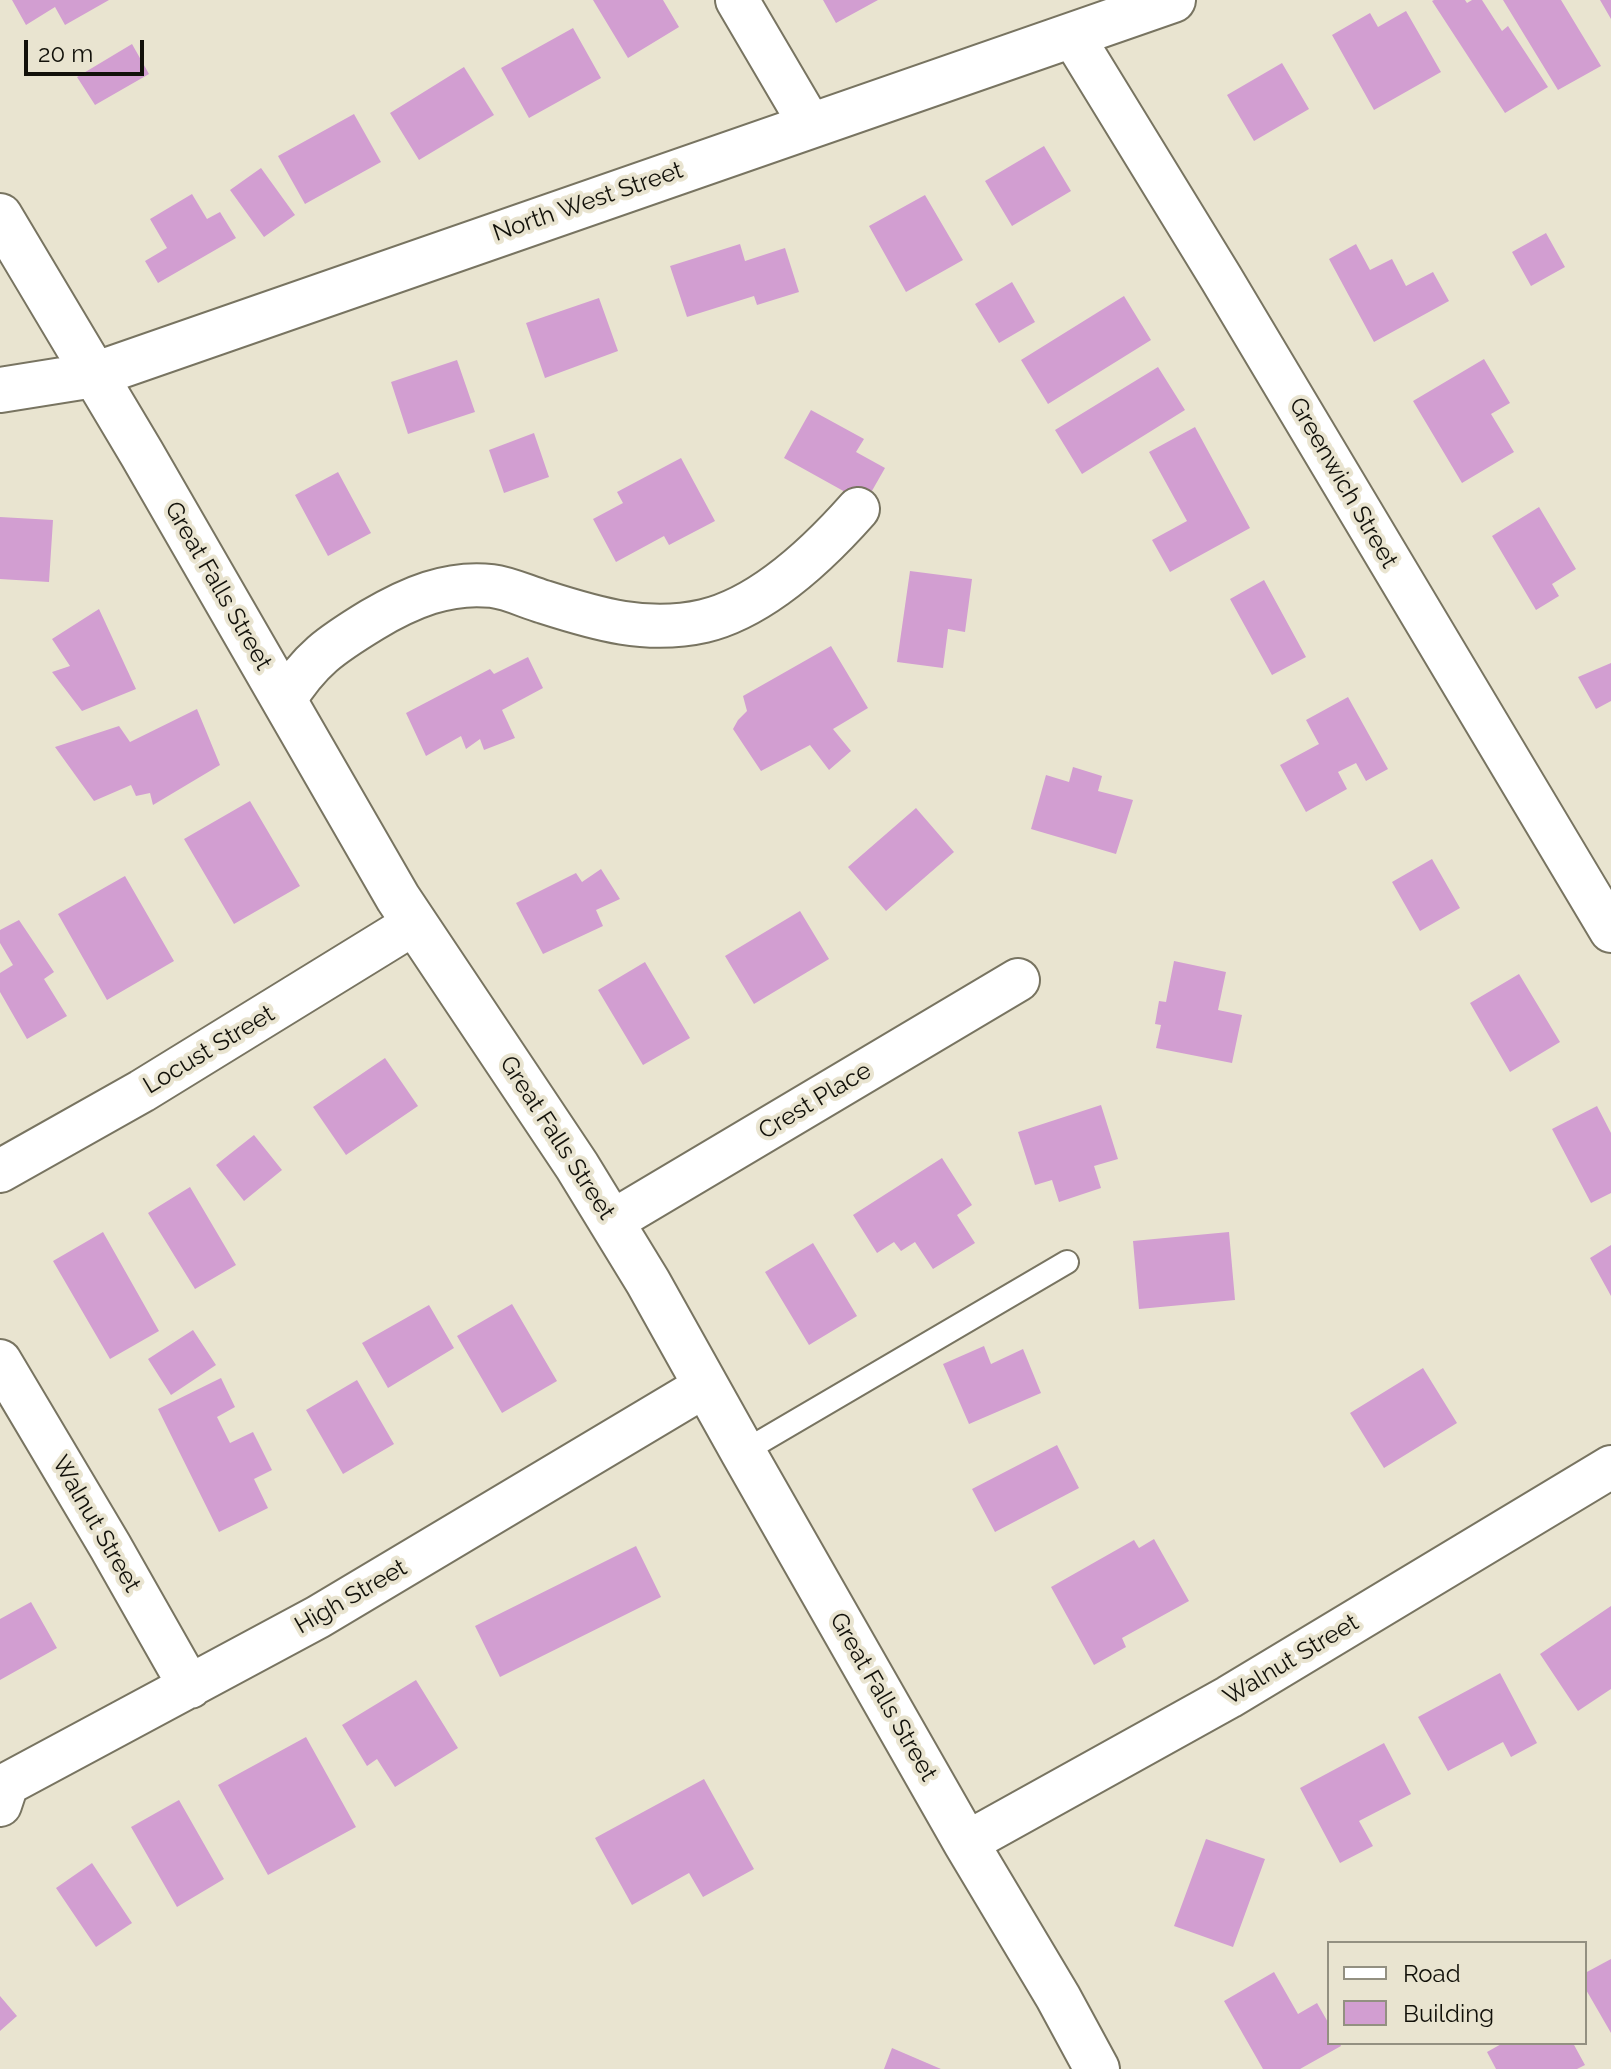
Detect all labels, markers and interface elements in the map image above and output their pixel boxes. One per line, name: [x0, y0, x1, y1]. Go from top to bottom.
scale bar: [28, 24, 148, 74]
text: 20 m: [38, 39, 93, 68]
street label: North West Street: [489, 156, 687, 248]
street label: Greenwich Street: [1283, 393, 1403, 573]
street label: Great Falls Street: [158, 497, 278, 675]
street label: Locust Street: [138, 1000, 280, 1100]
street label: Great Falls Street: [493, 1051, 621, 1225]
street label: Crest Place: [754, 1056, 876, 1146]
street label: Walnut Street: [45, 1451, 147, 1597]
street label: High Street: [290, 1553, 412, 1641]
street label: Great Falls Street: [823, 1608, 943, 1786]
street label: Walnut Street: [1218, 1608, 1364, 1712]
legend: [1327, 1941, 1587, 2045]
text: Road: [1403, 1959, 1461, 1988]
text: Building: [1403, 1999, 1494, 2028]

